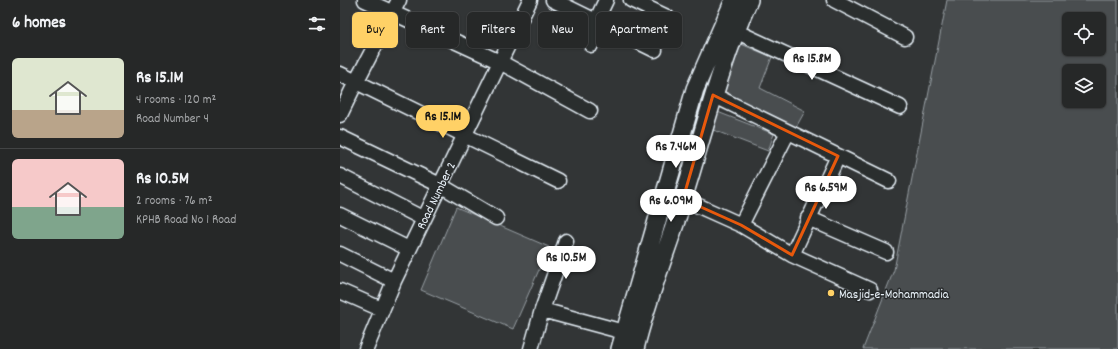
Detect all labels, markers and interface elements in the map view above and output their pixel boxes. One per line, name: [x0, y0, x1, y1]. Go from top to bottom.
text: 6 homes: [12, 12, 66, 36]
chip: Buy: [352, 12, 398, 48]
chip: Rent: [406, 12, 459, 48]
chip: Filters: [467, 12, 530, 48]
chip: New: [538, 12, 588, 48]
chip: Apartment: [596, 12, 682, 48]
map controls: [1062, 12, 1106, 108]
button: locate: [1062, 12, 1106, 56]
icon: filters: [306, 13, 328, 35]
pin: Rs 15.8M: [771, 47, 853, 81]
text: Rs 15.8M: [793, 50, 831, 69]
button: layers: [1062, 64, 1106, 108]
text: Rs 15.1M: [136, 67, 183, 91]
icon: home: [44, 74, 92, 122]
text: 4 rooms · 120 m²: [136, 91, 216, 110]
pin: Rs 15.1M: [402, 105, 484, 139]
text: Rs 15.1M: [425, 108, 461, 127]
text: Road Number 4: [136, 110, 209, 129]
pin: Rs 7.46M: [635, 135, 717, 169]
text: Rs 7.46M: [655, 138, 697, 157]
street label: Road Number 2: [413, 159, 462, 233]
text: Rs 10.5M: [136, 168, 189, 192]
icon: home: [44, 175, 92, 223]
pin: Rs 6.59M: [785, 176, 867, 210]
text: Rs 6.59M: [805, 179, 847, 198]
pin: Rs 6.09M: [630, 189, 712, 223]
text: 2 rooms · 76 m²: [136, 192, 212, 211]
text: Rs 6.09M: [649, 192, 693, 211]
text: KPHB Road No 1 Road: [136, 211, 236, 230]
pin: Rs 10.5M: [525, 246, 607, 280]
text: Rs 10.5M: [546, 249, 586, 268]
place label: Masjid-e-Mohammadia: [839, 286, 950, 305]
marker: Masjid-e-Mohammadia: [826, 288, 836, 298]

